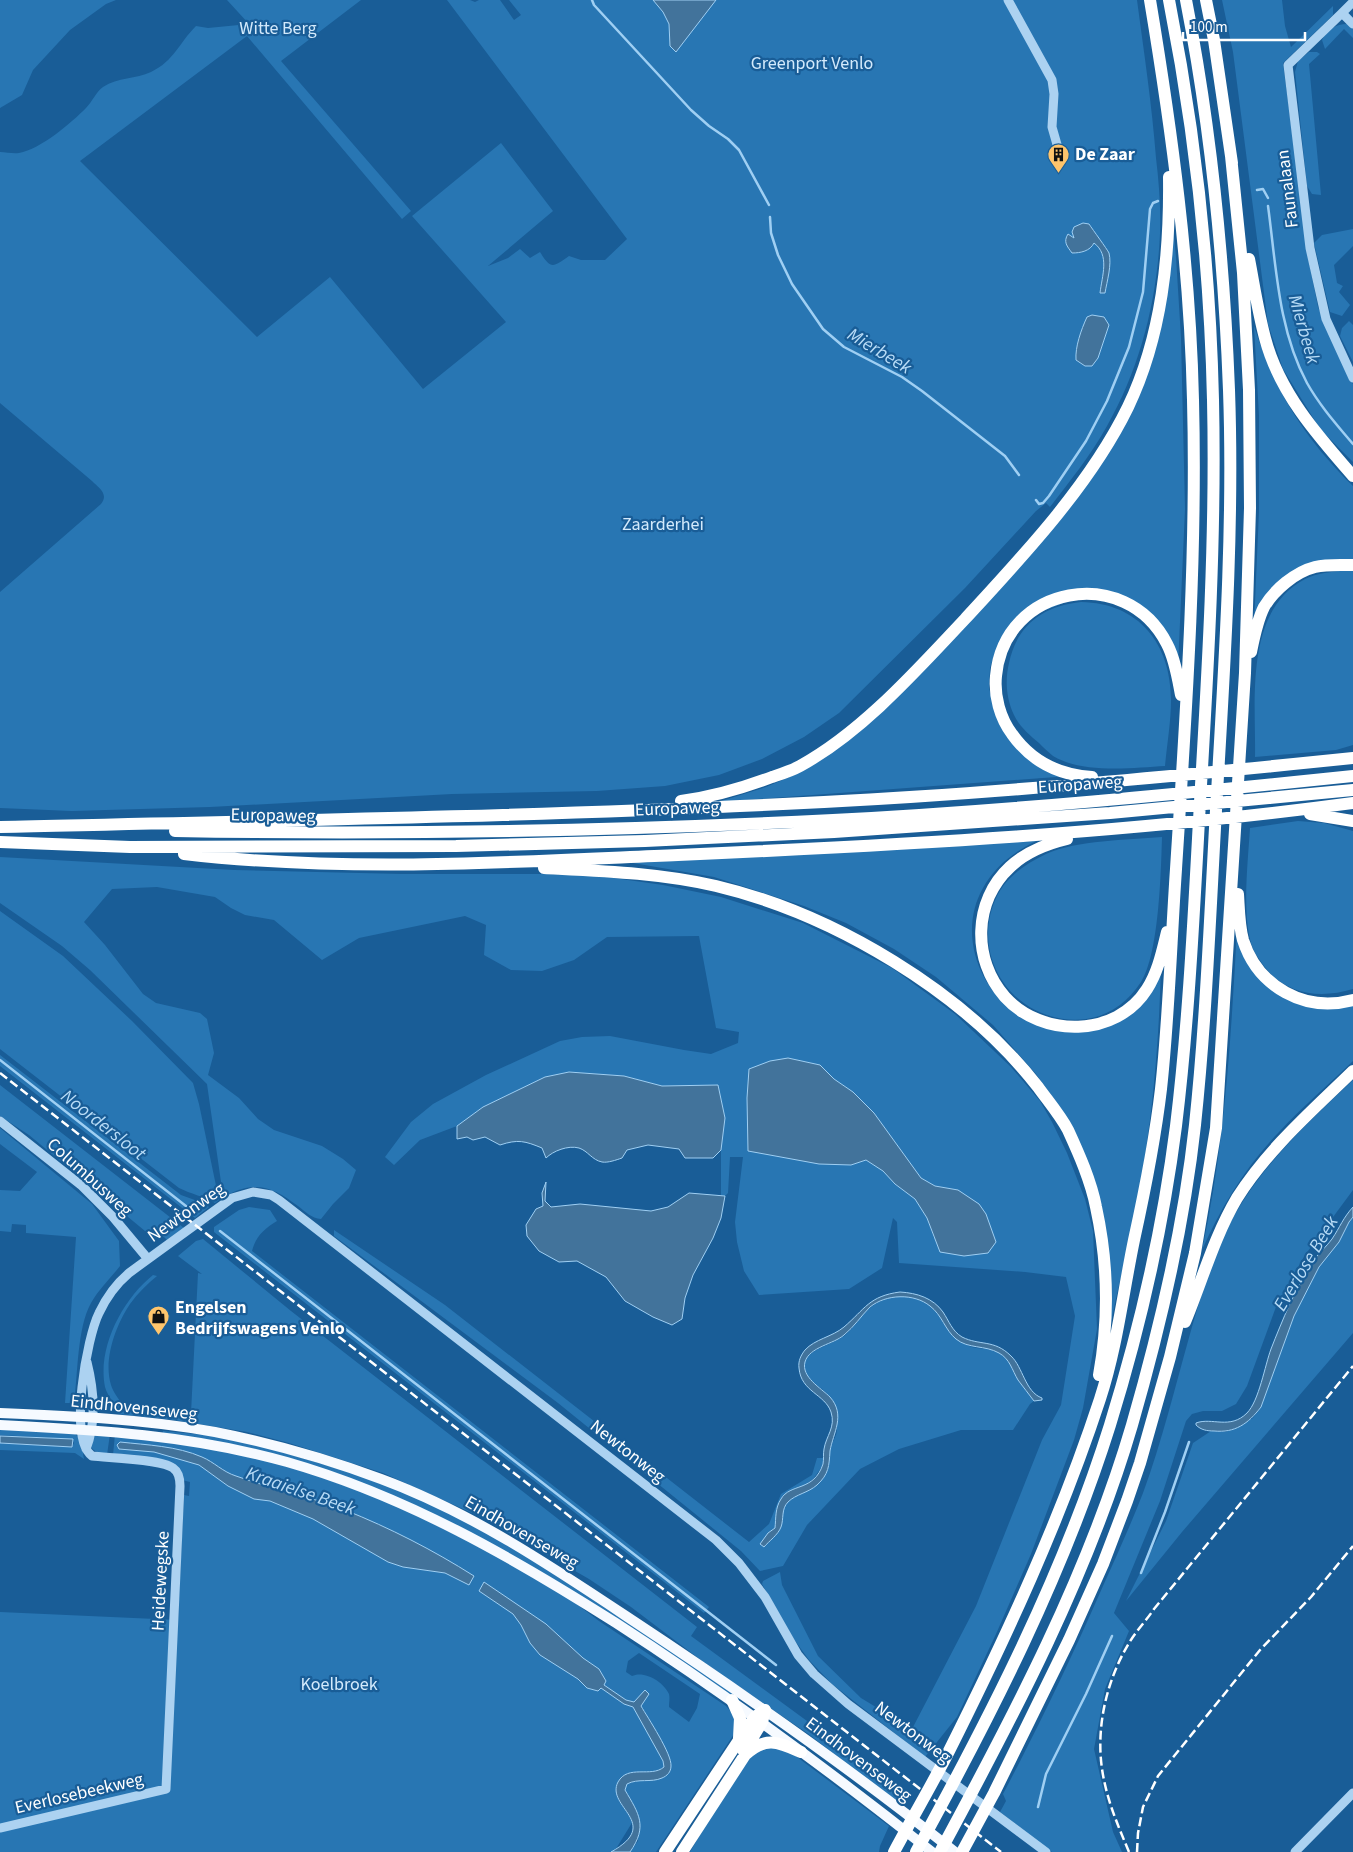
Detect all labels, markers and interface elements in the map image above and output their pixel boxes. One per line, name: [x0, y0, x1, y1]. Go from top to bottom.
scale bar: [1183, 10, 1306, 42]
park label: Witte Berg: [239, 16, 317, 41]
text: 100 m: [1190, 17, 1228, 38]
park label: Greenport Venlo: [751, 51, 873, 76]
building icon: De Zaar: [1047, 142, 1071, 173]
place label: De Zaar: [1075, 142, 1136, 167]
street label: Faunalaan: [1270, 148, 1305, 229]
water label: Mierbeek: [1281, 292, 1327, 368]
water label: Mierbeek: [842, 321, 917, 382]
park label: Zaarderhei: [622, 512, 704, 537]
street label: Europaweg: [1037, 769, 1123, 800]
street label: Europaweg: [634, 795, 720, 822]
street label: Europaweg: [230, 802, 316, 829]
water label: Noordersloot: [55, 1083, 152, 1168]
street label: Columbusweg: [41, 1132, 138, 1223]
street label: Newtonweg: [142, 1176, 230, 1248]
water label: Everlose Beek: [1267, 1210, 1346, 1316]
place label: Engelsen Bedrijfswagens Venlo: [175, 1295, 345, 1341]
shop icon: Engelsen Bedrijfswagens Venlo: [147, 1305, 171, 1336]
street label: Eindhovenseweg: [69, 1388, 199, 1427]
street label: Newtonweg: [585, 1414, 671, 1489]
water label: Kraaielse Beek: [242, 1460, 360, 1523]
street label: Eindhovenseweg: [460, 1490, 583, 1575]
street label: Heidewegske: [145, 1530, 176, 1632]
park label: Koelbroek: [300, 1672, 378, 1697]
street label: Newtonweg: [869, 1695, 956, 1769]
street label: Eindhovenseweg: [800, 1711, 917, 1808]
street label: Everlosebeekweg: [12, 1767, 146, 1820]

